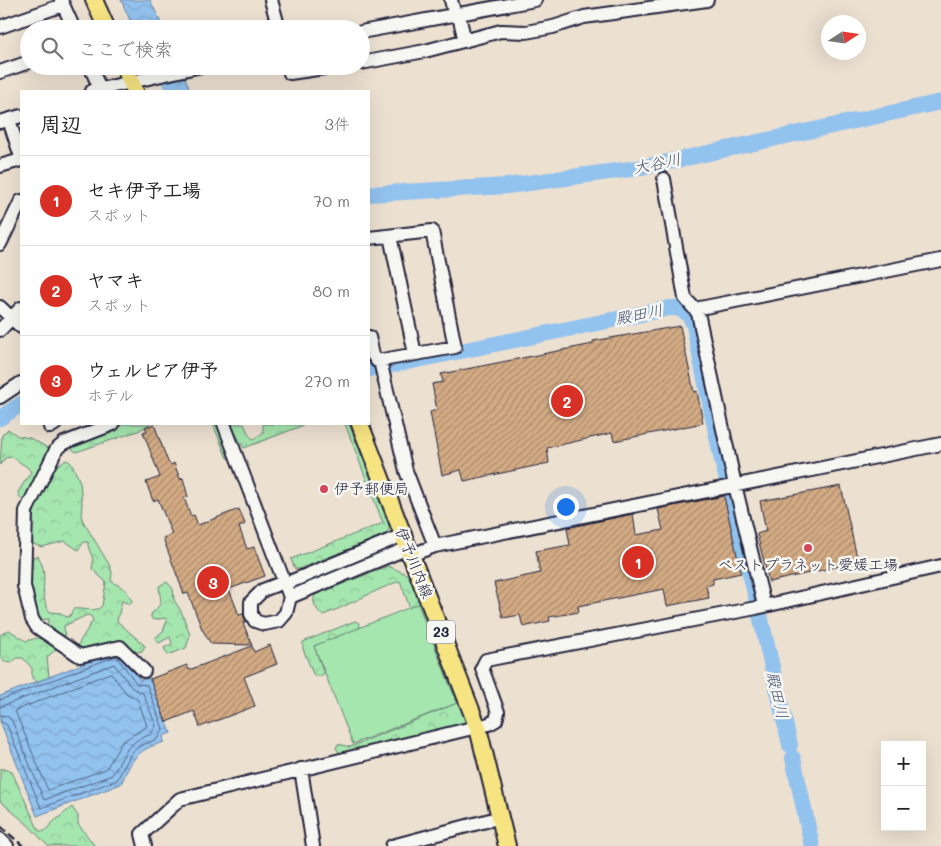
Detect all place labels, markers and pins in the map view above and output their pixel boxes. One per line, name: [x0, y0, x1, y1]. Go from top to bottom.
pin: 2: [551, 382, 583, 420]
place label: 伊予郵便局: [334, 478, 409, 498]
marker: 伊予郵便局: [318, 483, 330, 495]
marker: ベストプラネット愛媛工場: [802, 542, 814, 554]
pin: 1: [622, 543, 654, 581]
place label: ベストプラネット愛媛工場: [718, 554, 898, 574]
pin: 3: [197, 563, 229, 601]

